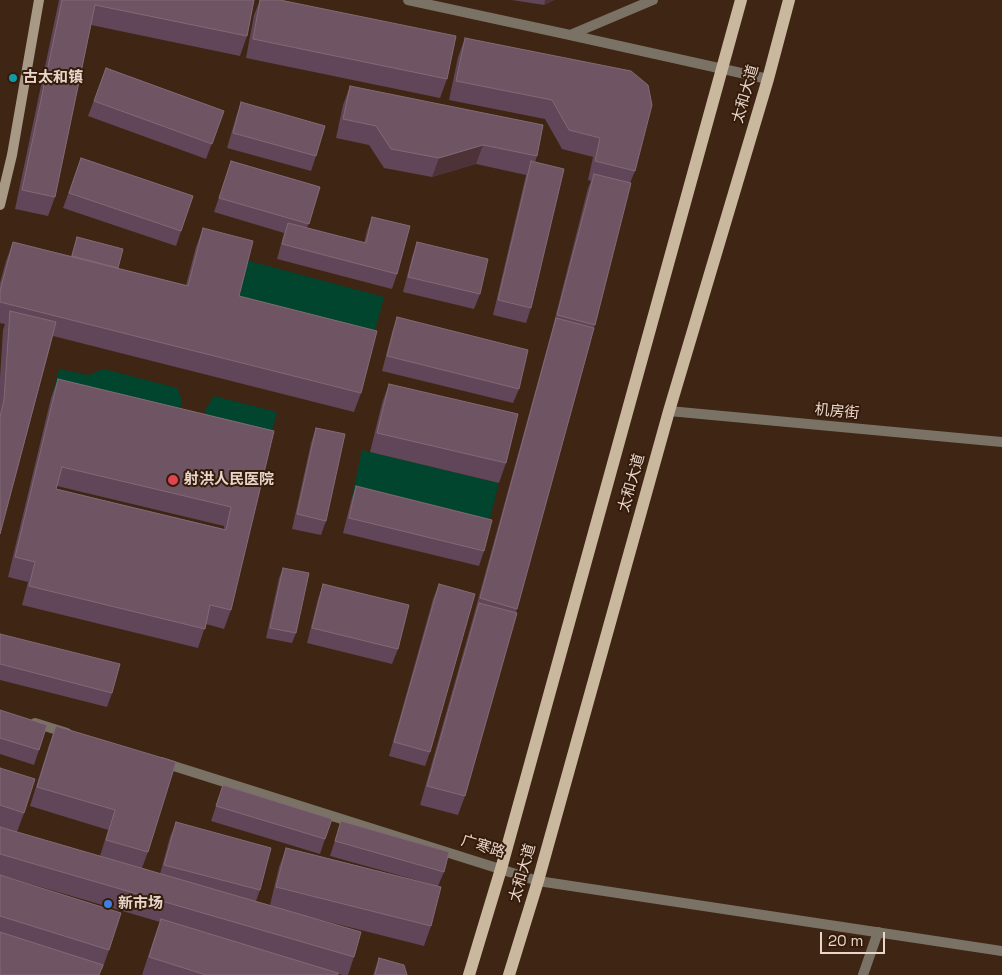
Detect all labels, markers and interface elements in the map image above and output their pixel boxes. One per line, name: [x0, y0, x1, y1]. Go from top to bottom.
street label: 太和大道: [729, 63, 763, 125]
place label: 古太和镇: [23, 69, 83, 87]
marker: 古太和镇: [7, 72, 19, 84]
street label: 机房街: [814, 401, 860, 423]
street label: 太和大道: [615, 452, 649, 514]
place label: 射洪人民医院: [184, 471, 274, 489]
marker: 射洪人民医院: [166, 473, 180, 487]
street label: 广寒路: [459, 832, 507, 862]
street label: 太和大道: [506, 842, 540, 904]
place label: 新市场: [118, 895, 163, 913]
marker: 新市场: [102, 898, 114, 910]
scale bar: [822, 922, 887, 954]
text: 20 m: [828, 931, 863, 950]

